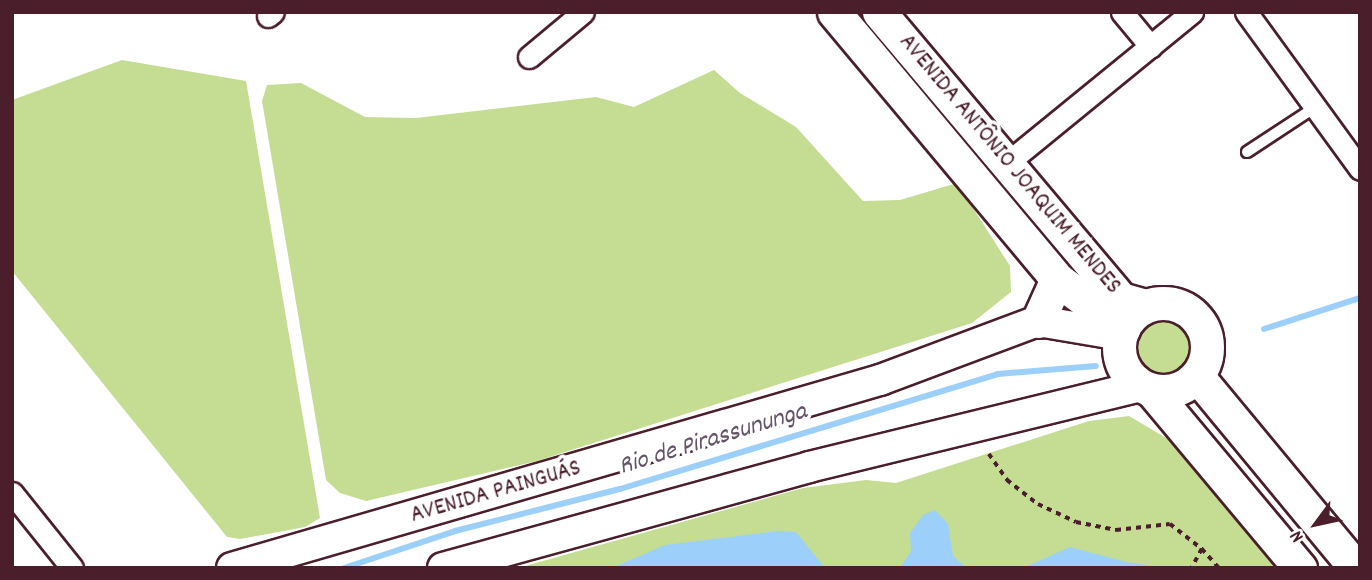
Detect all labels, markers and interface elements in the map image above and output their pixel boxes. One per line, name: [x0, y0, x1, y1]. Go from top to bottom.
street label: AVENIDA ANTÔNIO JOAQUIM MENDES: [892, 29, 1126, 301]
water label: Rio de Pirassununga: [615, 397, 811, 483]
street label: AVENIDA PAINGUÁS: [408, 455, 584, 531]
north arrow: [1281, 489, 1351, 559]
text: N: [1284, 524, 1312, 547]

